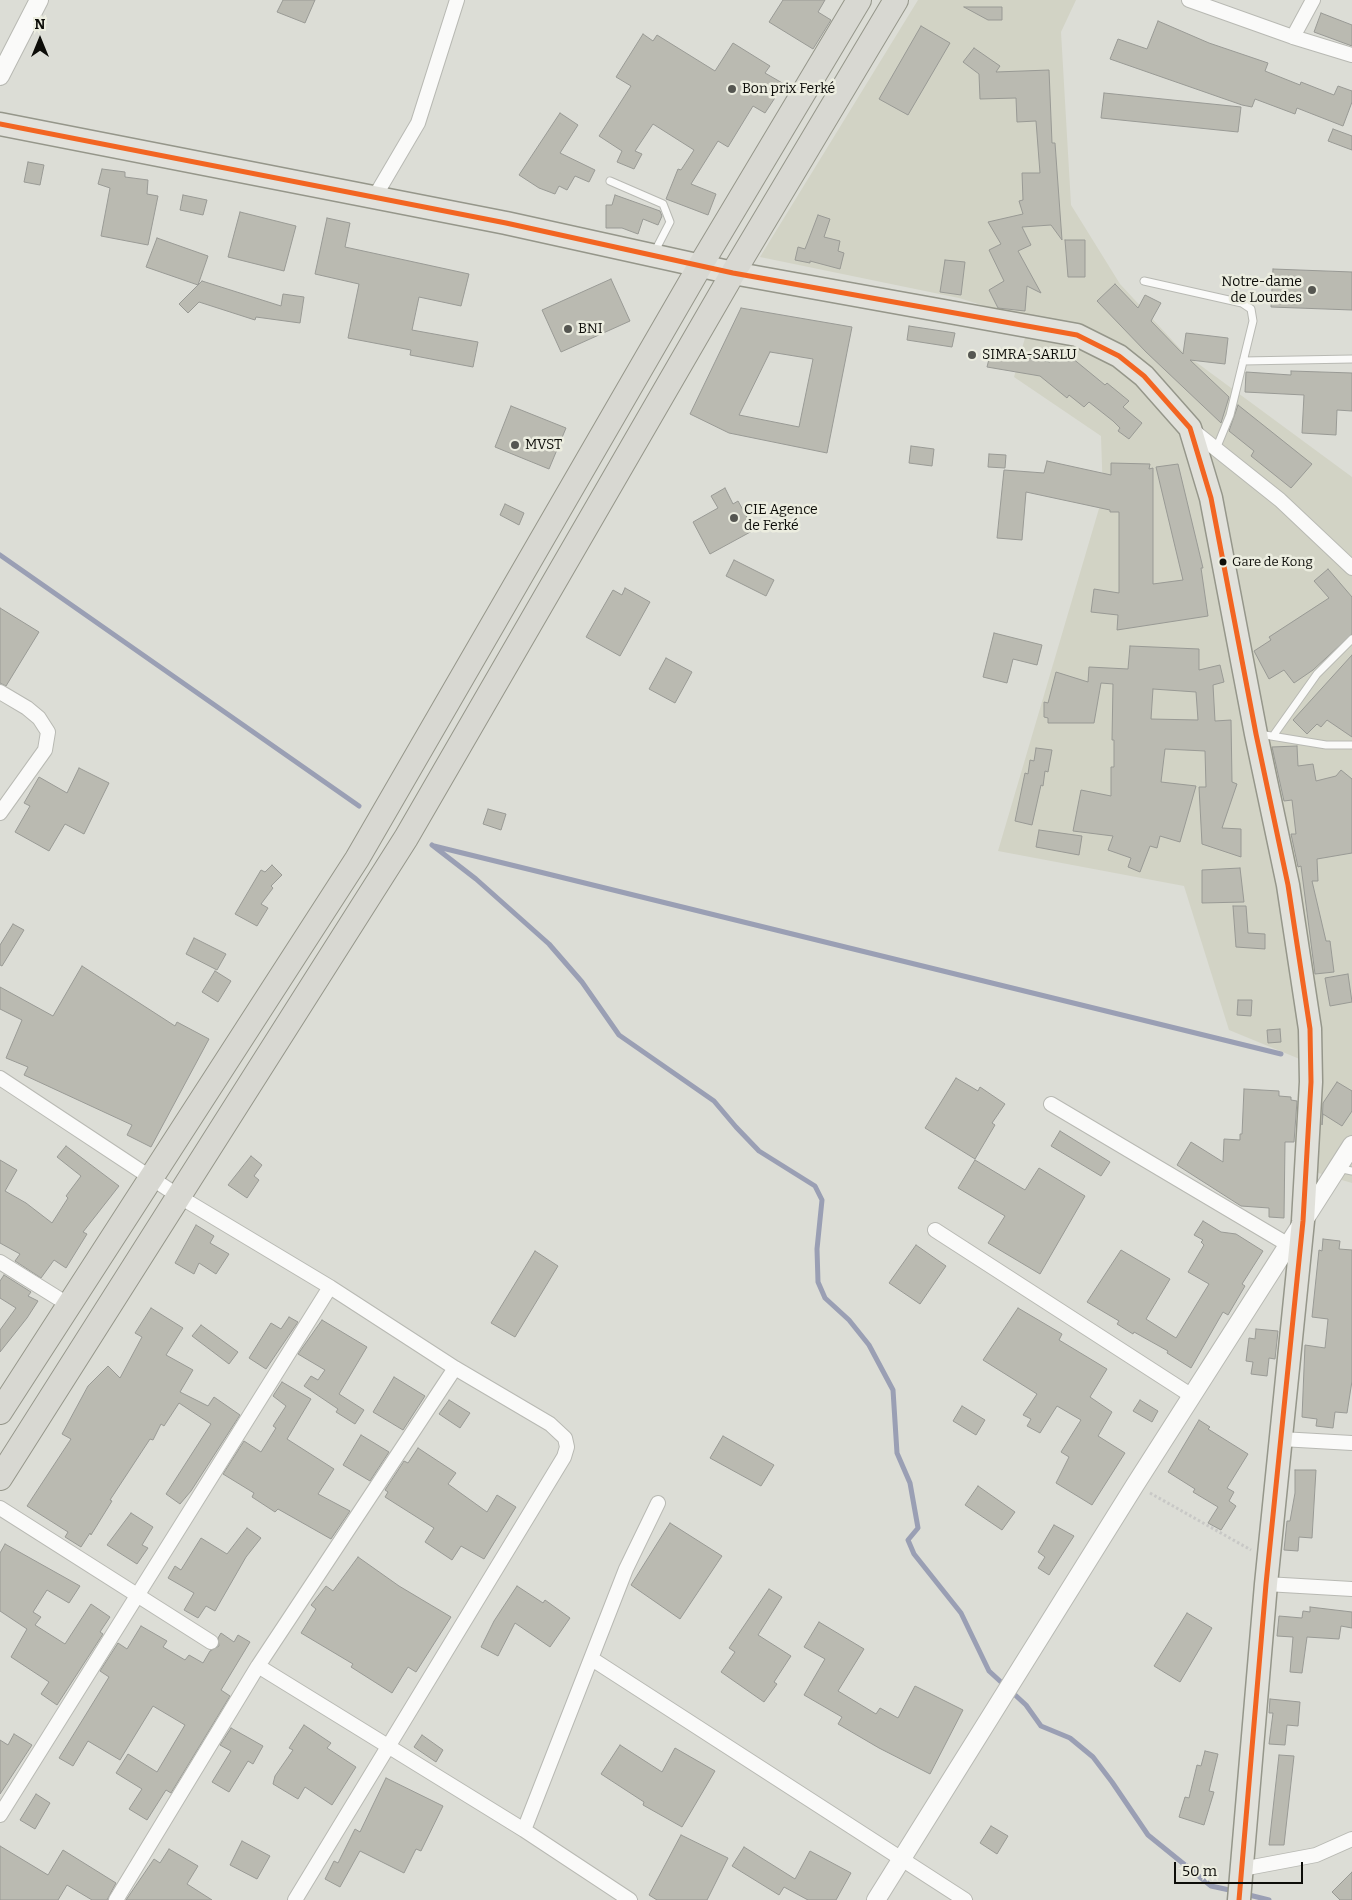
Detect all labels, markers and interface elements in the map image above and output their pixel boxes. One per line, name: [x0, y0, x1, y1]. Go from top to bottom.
north arrow: [15, 15, 65, 65]
text: N: [35, 16, 45, 33]
place label: Bon prix Ferké: [742, 81, 835, 97]
marker: Bon prix Ferké: [726, 83, 738, 95]
place label: Notre-dame de Lourdes: [1221, 274, 1302, 306]
marker: Notre-dame de Lourdes: [1306, 284, 1318, 296]
place label: BNI: [578, 321, 603, 337]
marker: BNI: [562, 323, 574, 335]
place label: SIMRA-SARLU: [982, 347, 1077, 363]
marker: SIMRA-SARLU: [966, 349, 978, 361]
place label: MVST: [525, 437, 562, 453]
marker: MVST: [509, 439, 521, 451]
place label: CIE Agence de Ferké: [744, 502, 818, 534]
marker: CIE Agence de Ferké: [728, 512, 740, 524]
place label: Gare de Kong: [1232, 554, 1313, 570]
marker: Gare de Kong: [1218, 557, 1228, 567]
scale bar: [1177, 1852, 1306, 1884]
text: 50 m: [1182, 1862, 1217, 1880]

